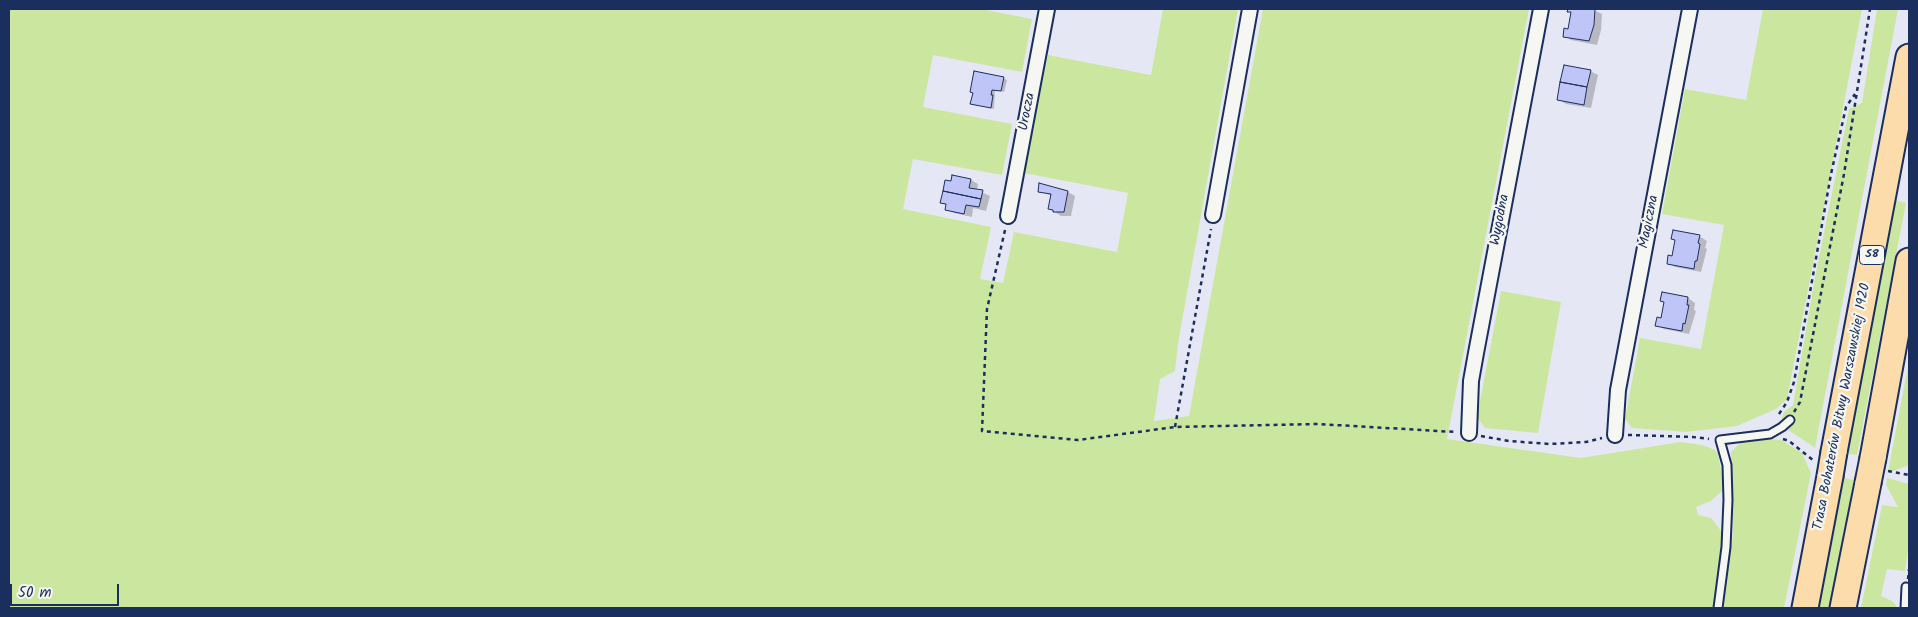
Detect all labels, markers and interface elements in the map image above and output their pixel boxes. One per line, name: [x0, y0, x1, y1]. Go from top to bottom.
street label: Urocza: [1016, 92, 1040, 132]
street label: Wygodna: [1488, 193, 1514, 247]
street label: Magiczna: [1637, 194, 1663, 250]
road number: S8: [1860, 246, 1884, 264]
street label: Trasa Bohaterów Bitwy Warszawskiej 1920: [1811, 282, 1875, 532]
scale bar: [12, 574, 121, 606]
text: 50 m: [18, 581, 52, 605]

